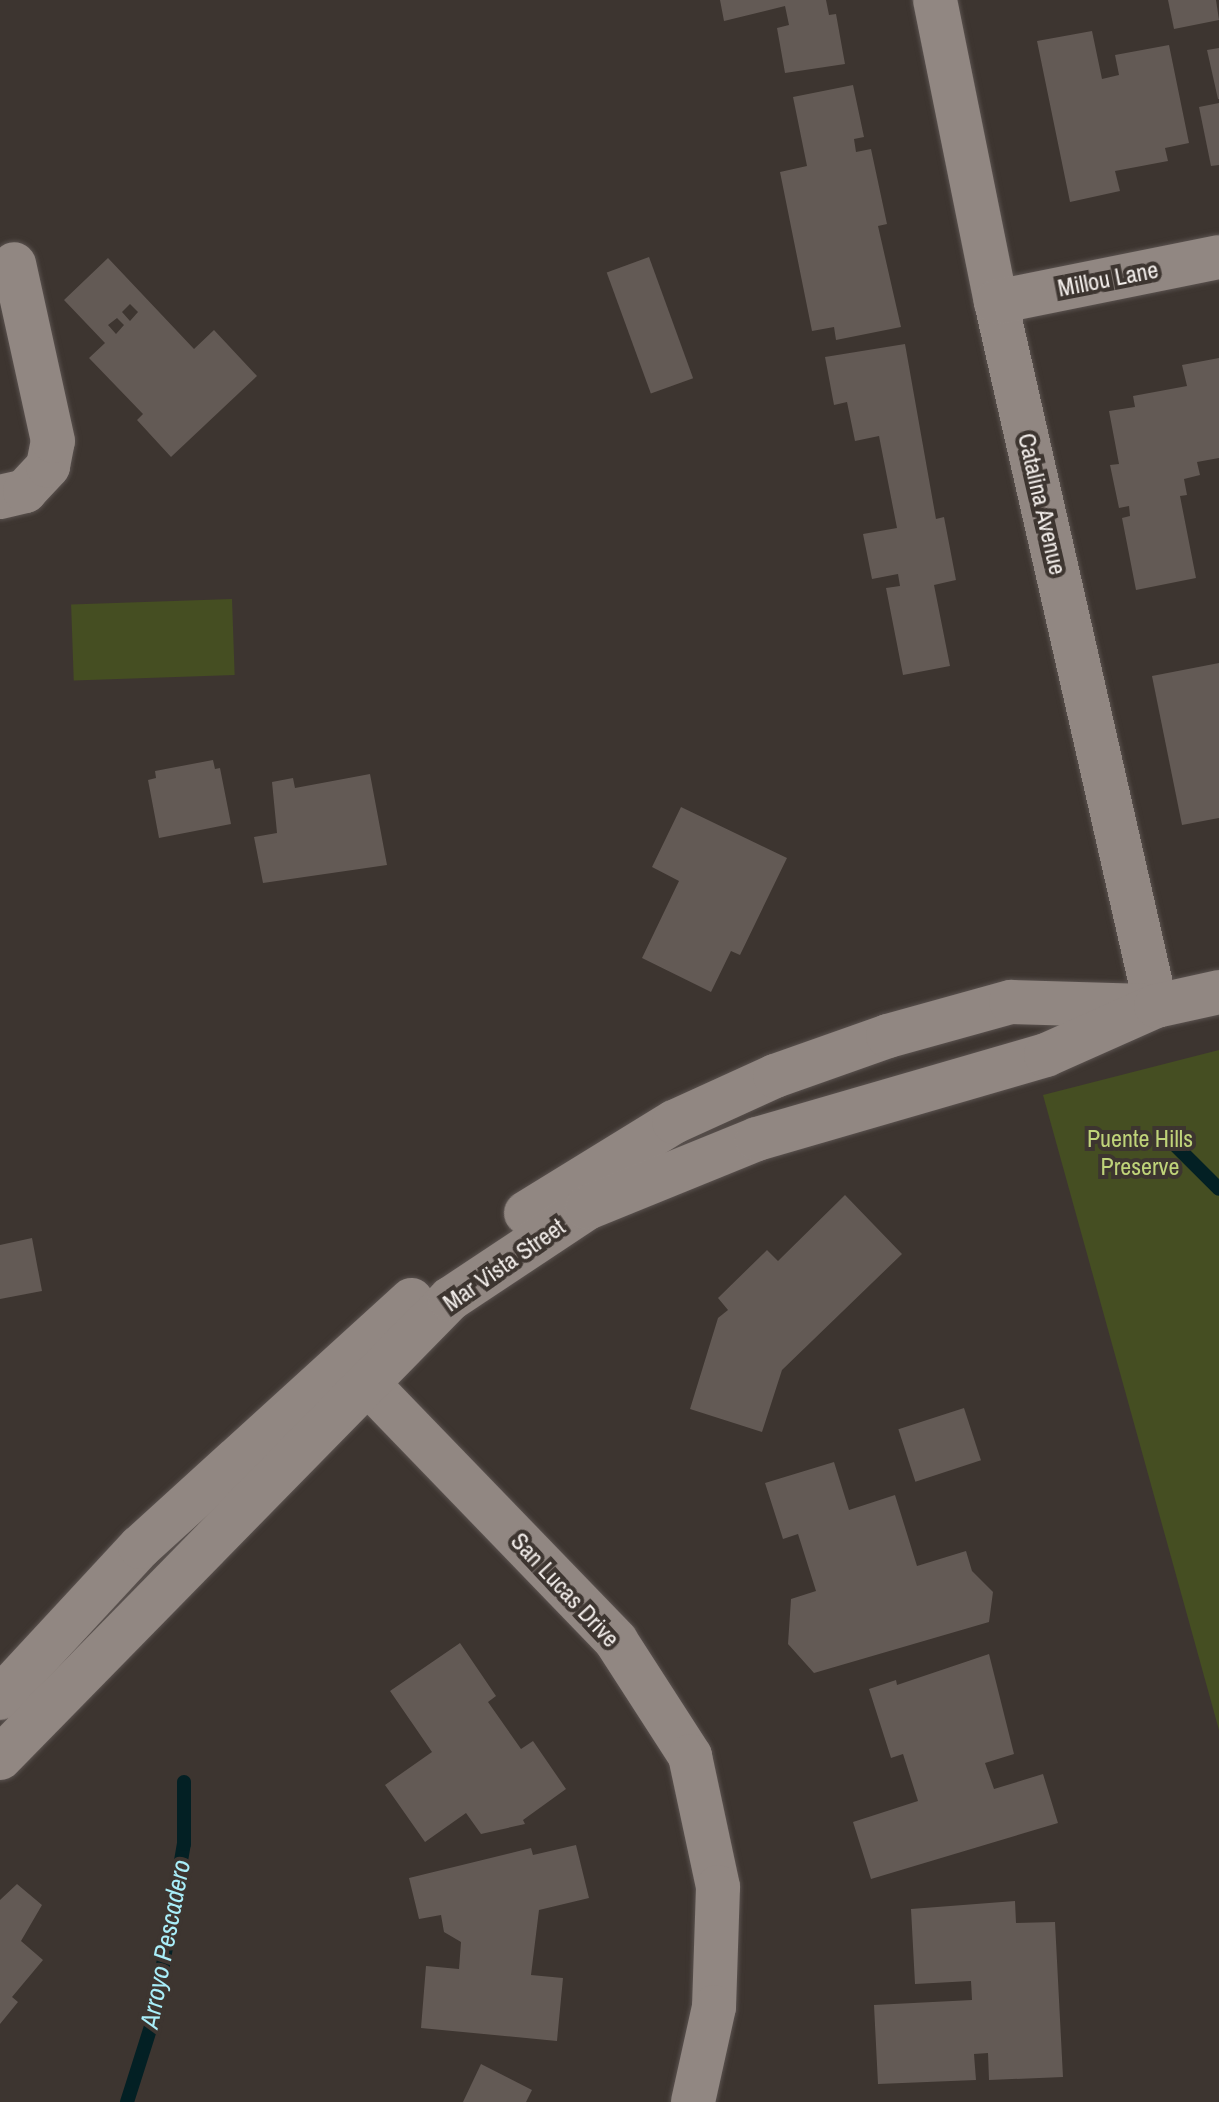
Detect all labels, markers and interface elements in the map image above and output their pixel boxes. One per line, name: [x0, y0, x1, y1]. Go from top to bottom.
street label: Millou Lane: [1055, 255, 1161, 303]
street label: Catalina Avenue: [1012, 430, 1072, 578]
park label: Puente Hills Preserve: [1087, 1125, 1193, 1181]
street label: Mar Vista Street: [438, 1213, 570, 1317]
street label: San Lucas Drive: [505, 1527, 625, 1653]
water label: Arroyo Pescadero: [133, 1857, 197, 2031]

